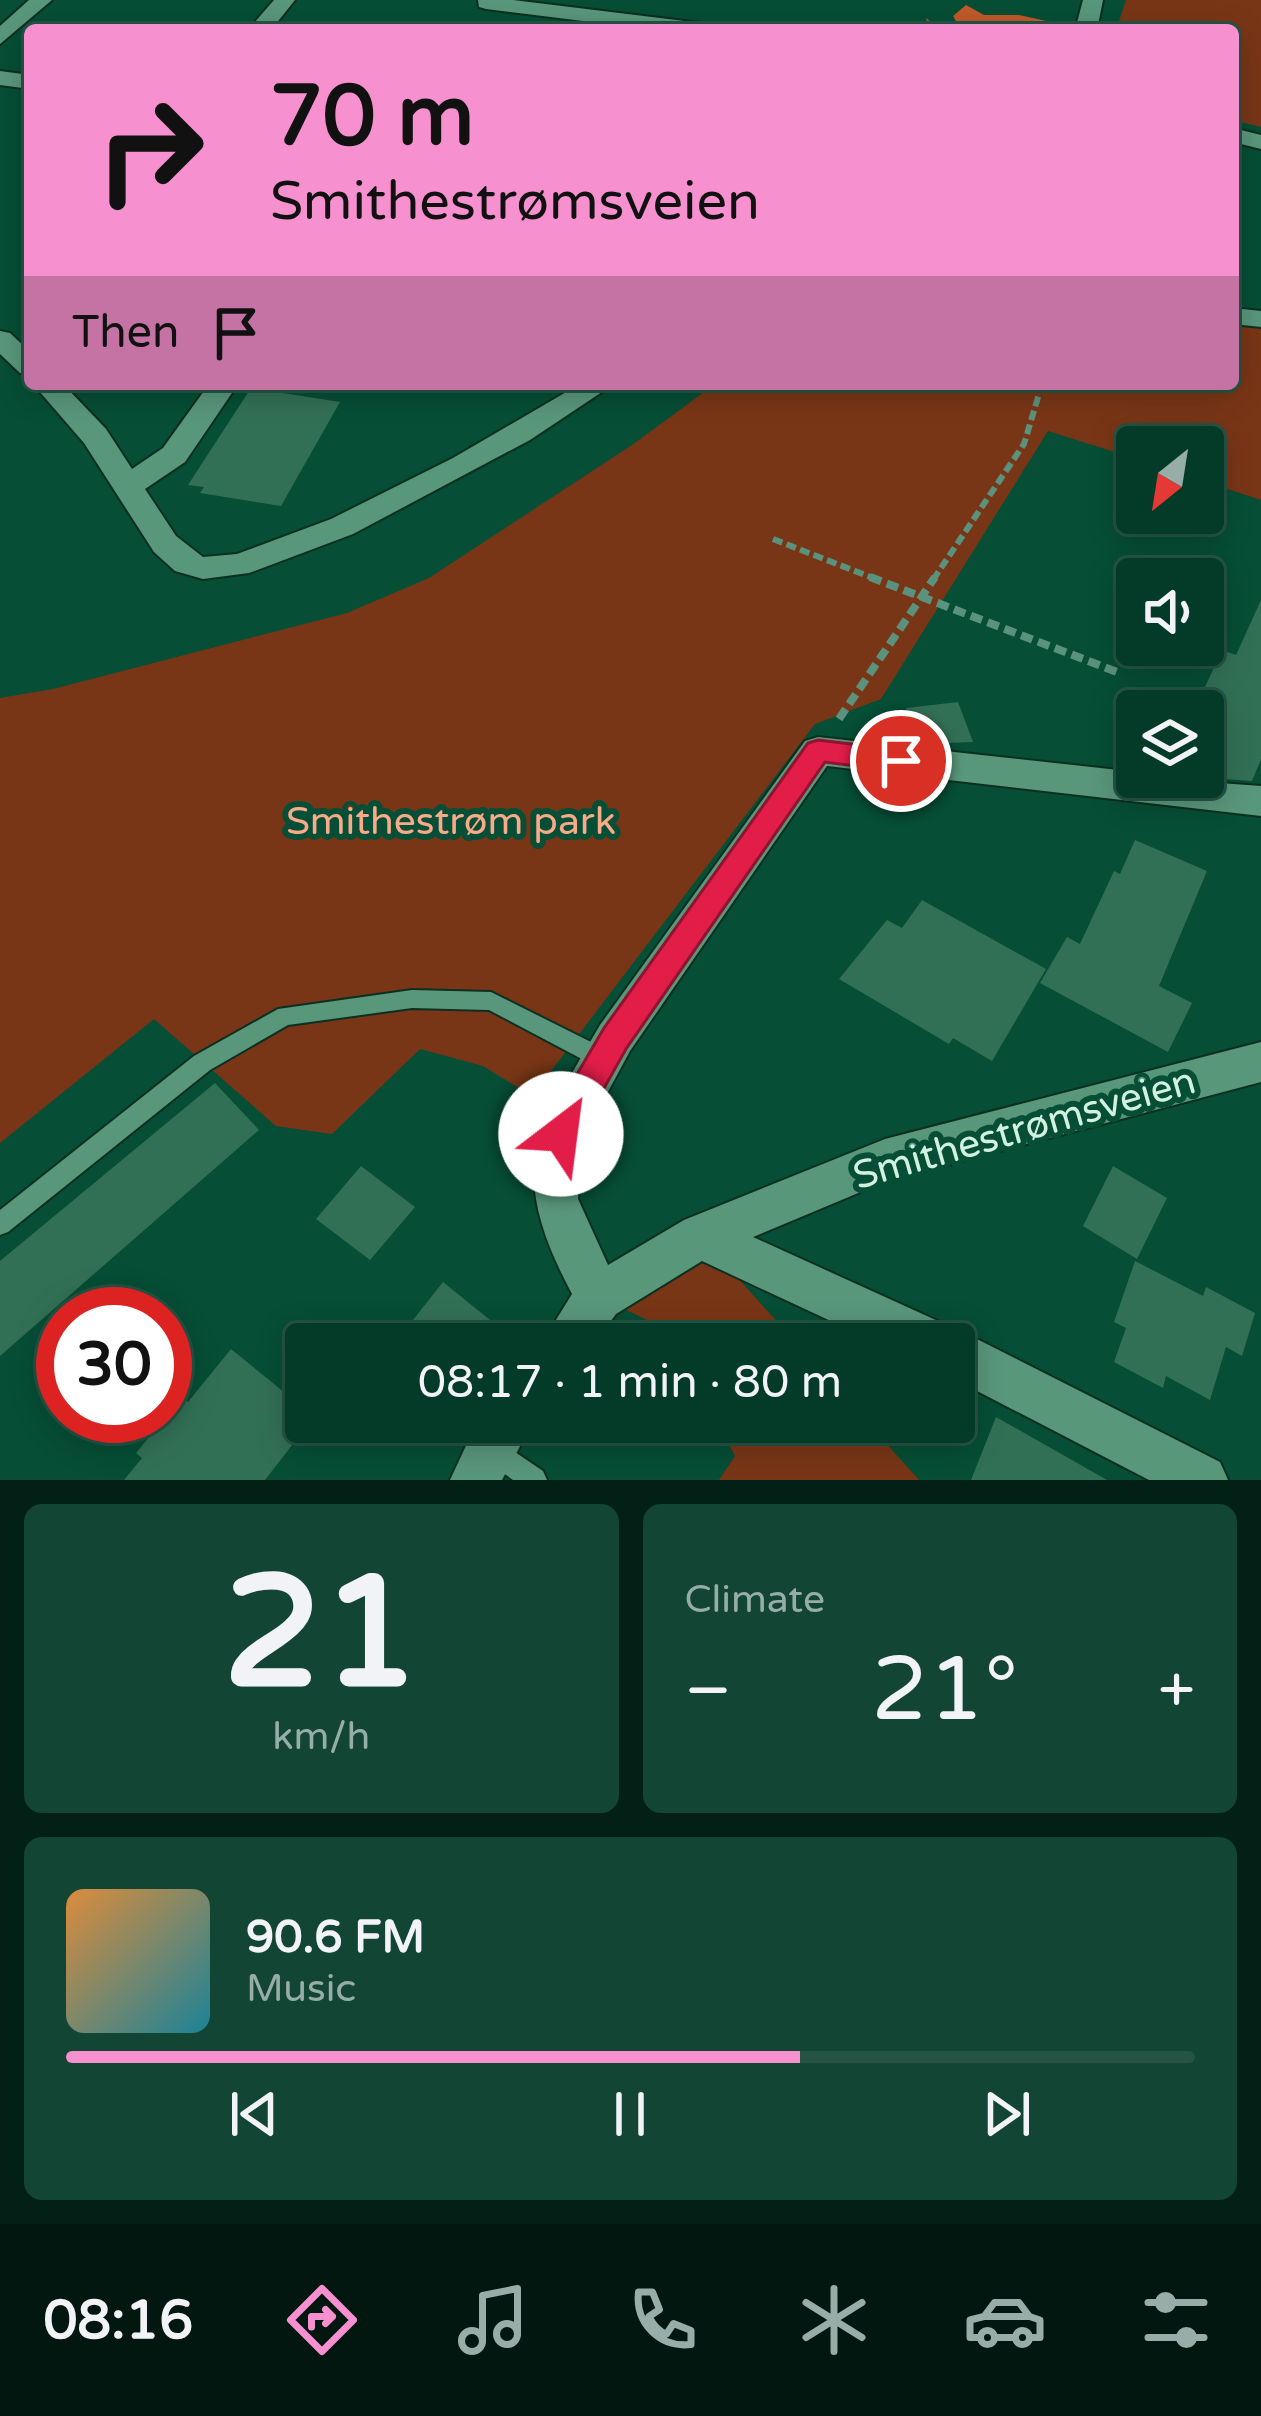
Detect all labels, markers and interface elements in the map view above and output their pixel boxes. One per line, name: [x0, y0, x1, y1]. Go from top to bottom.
text: 70 m: [270, 67, 474, 168]
icon: right: [72, 72, 228, 228]
text: Smithestrømsveien: [270, 169, 760, 234]
icon: arrive: [203, 300, 269, 366]
text: Then: [72, 306, 179, 360]
north arrow: [1116, 426, 1224, 534]
map controls: [1116, 426, 1224, 798]
button: sound: [1116, 558, 1224, 666]
button: layers: [1116, 690, 1224, 798]
pin: [850, 710, 952, 812]
icon: arrive: [868, 728, 934, 794]
park label: Smithestrøm park: [286, 798, 616, 845]
street label: Smithestrømsveien: [848, 1057, 1201, 1200]
position arrow: [498, 1071, 624, 1197]
speed limit sign: 30: [36, 1287, 192, 1443]
text: 08:17 · 1 min · 80 m: [418, 1356, 842, 1410]
text: 21: [223, 1541, 419, 1729]
text: Climate: [685, 1576, 825, 1623]
text: 21°: [871, 1636, 1018, 1745]
text: −: [685, 1651, 732, 1731]
text: +: [1158, 1651, 1195, 1731]
text: km/h: [272, 1713, 370, 1760]
text: 90.6 FM: [246, 1911, 425, 1965]
text: Music: [246, 1965, 356, 2012]
icon: previous: [221, 2081, 287, 2147]
icon: pause: [597, 2081, 663, 2147]
icon: next: [974, 2081, 1040, 2147]
icon: directions: [280, 2278, 364, 2362]
icon: music: [451, 2278, 535, 2362]
icon: phone: [621, 2278, 705, 2362]
icon: climate: [792, 2278, 876, 2362]
icon: car: [963, 2278, 1047, 2362]
icon: filters: [1134, 2278, 1218, 2362]
text: 08:16: [43, 2288, 193, 2353]

